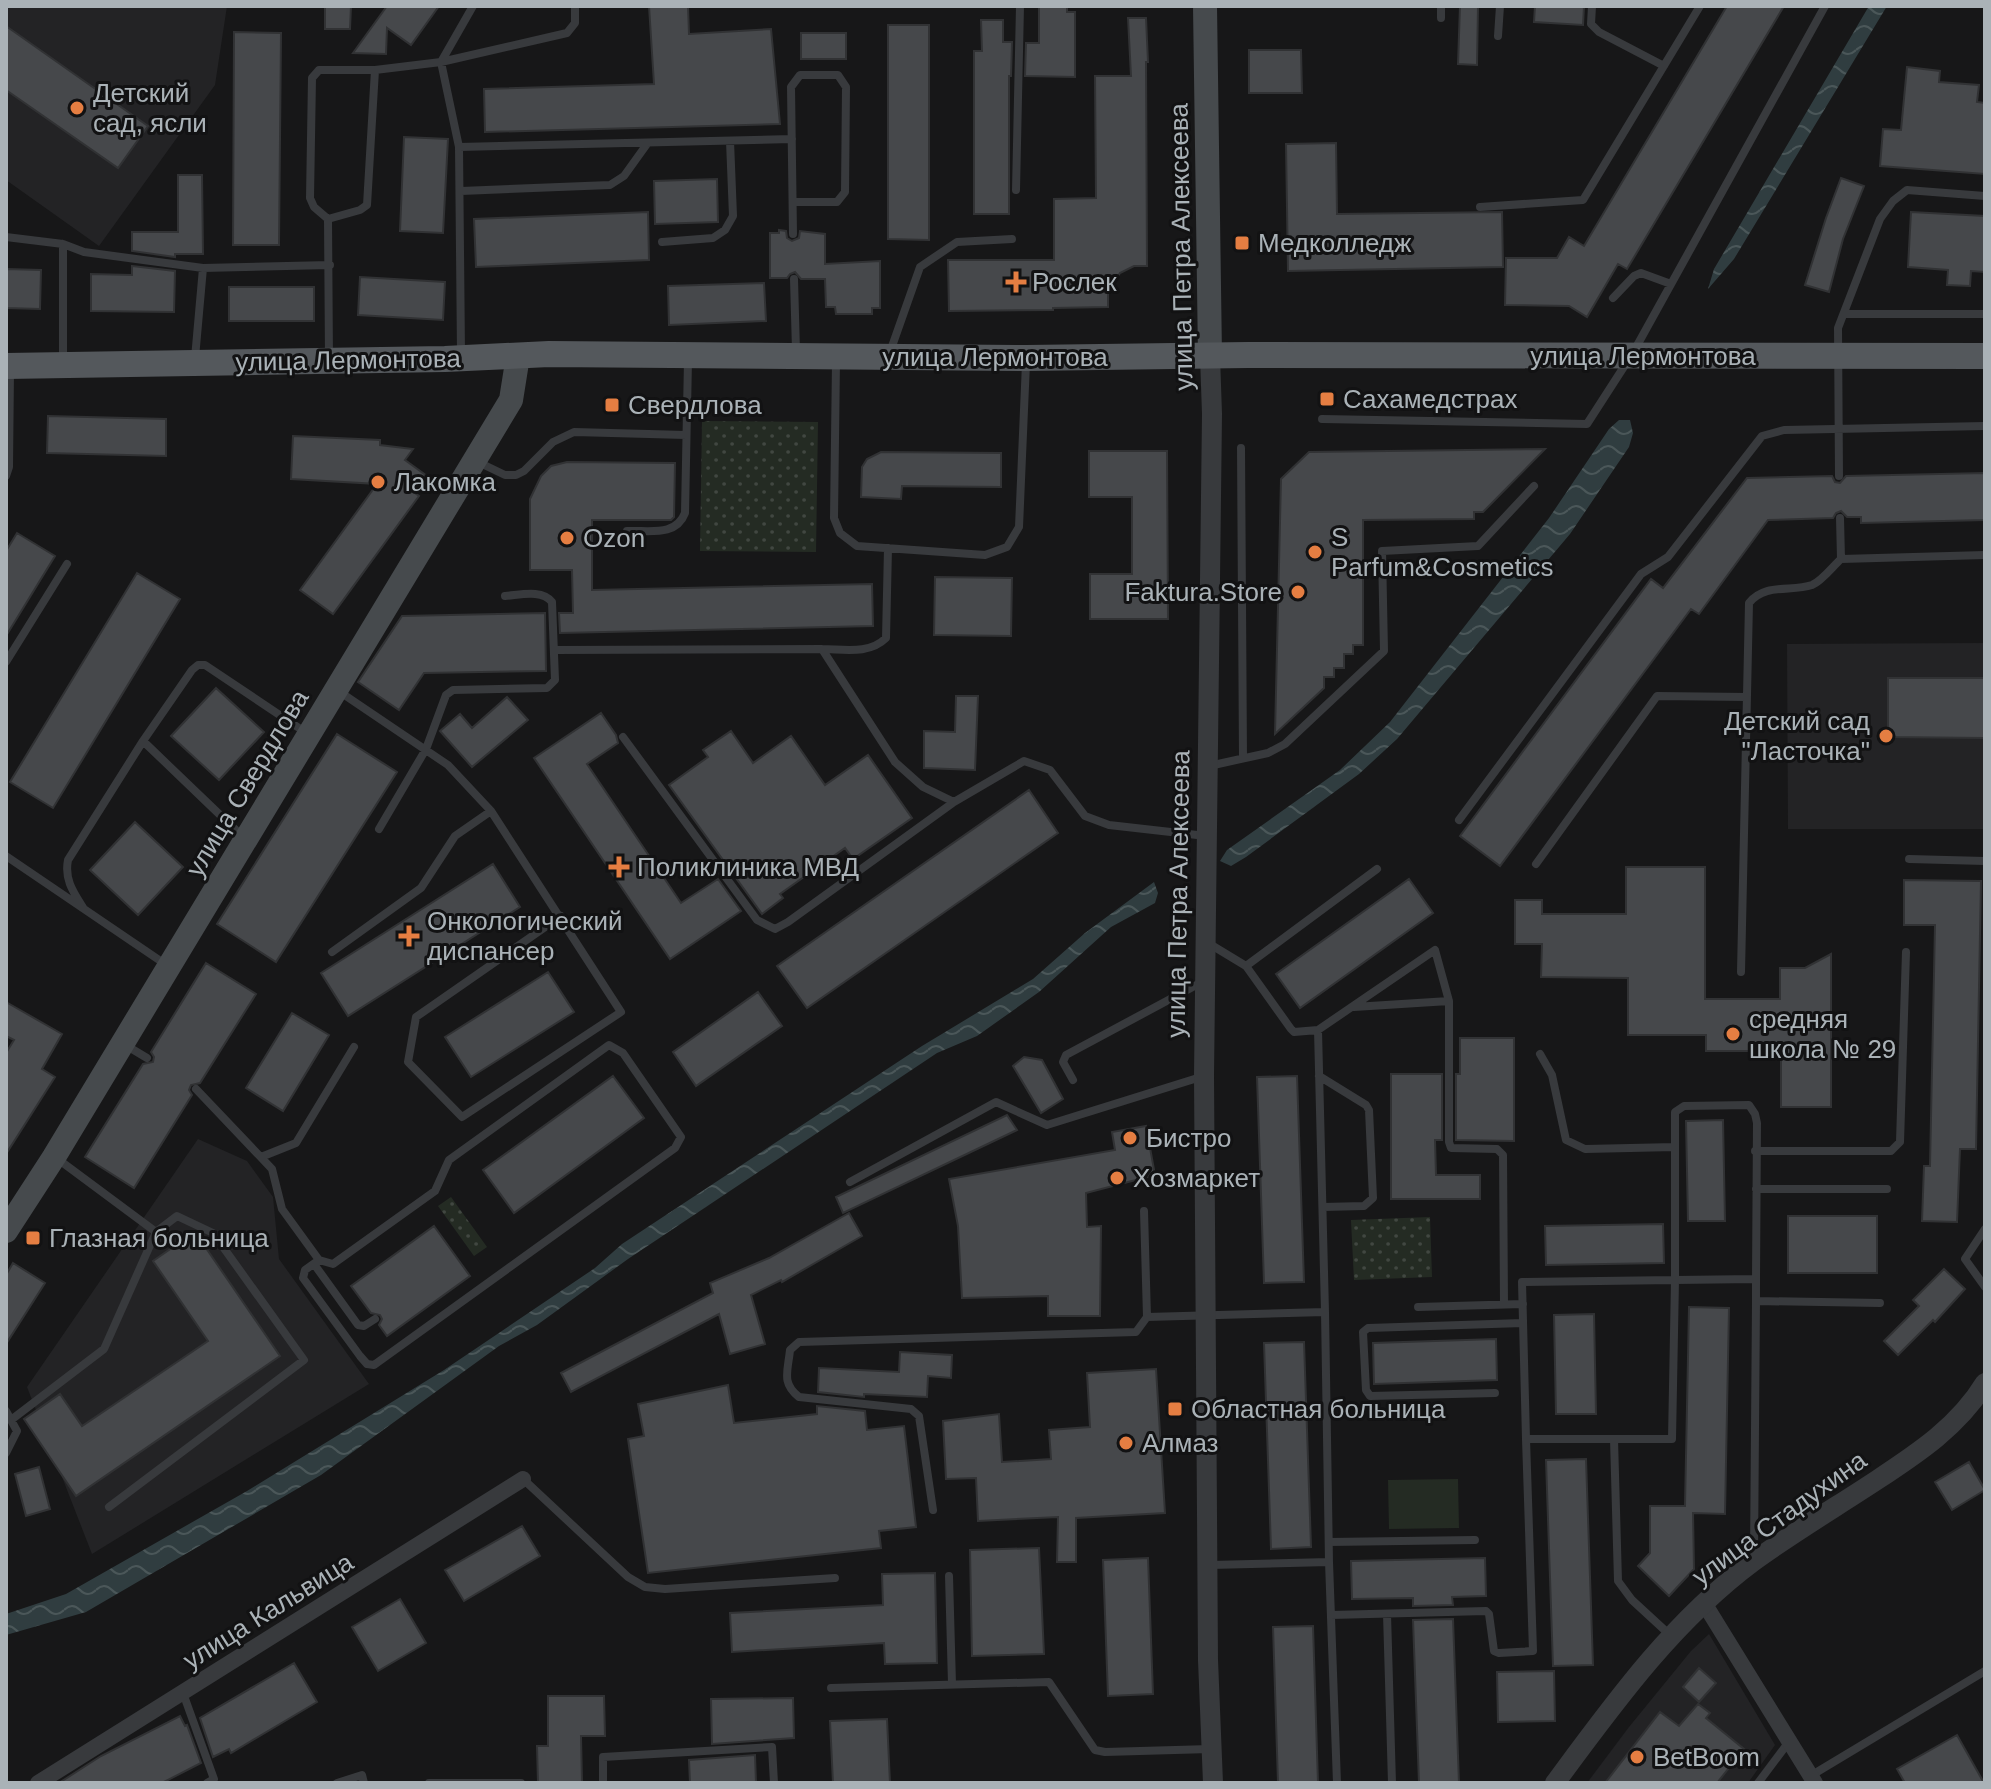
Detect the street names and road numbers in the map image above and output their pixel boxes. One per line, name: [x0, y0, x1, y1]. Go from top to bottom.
street label: улица Петра Алексеева: [1163, 102, 1199, 391]
street label: улица Лермонтова: [1530, 341, 1756, 371]
street label: улица Лермонтова: [882, 342, 1108, 372]
street label: улица Лермонтова: [235, 343, 461, 377]
street label: улица Свердлова: [179, 684, 315, 882]
street label: улица Петра Алексеева: [1160, 749, 1196, 1038]
street label: улица Стадухина: [1686, 1444, 1872, 1591]
street label: улица Кальвица: [177, 1546, 359, 1675]

